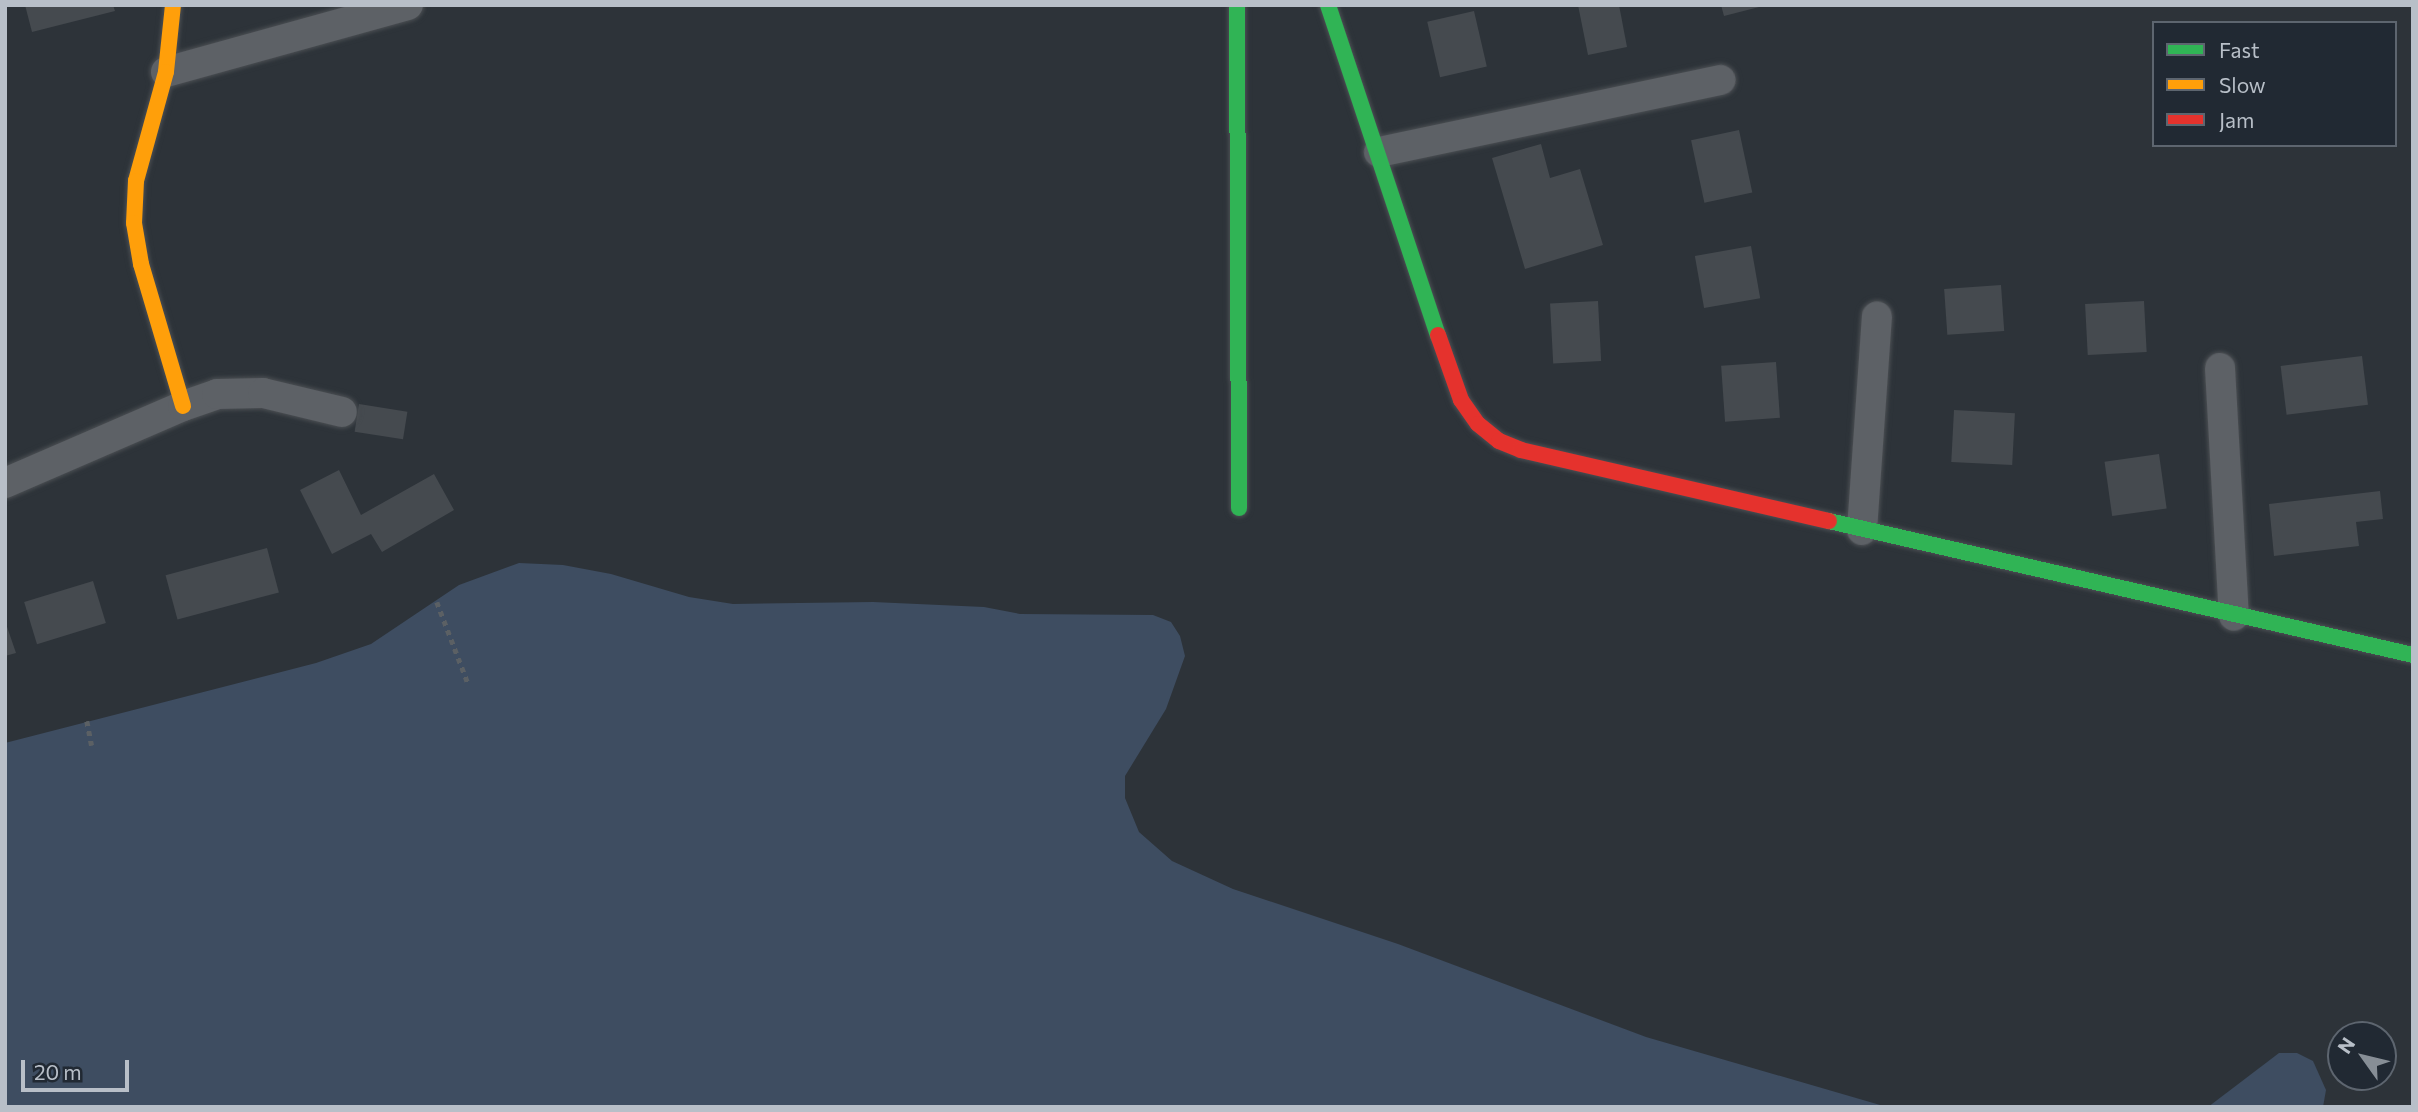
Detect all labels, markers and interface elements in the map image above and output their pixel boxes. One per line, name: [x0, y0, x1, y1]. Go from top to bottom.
legend: [2152, 21, 2397, 147]
text: Fast: [2219, 37, 2260, 62]
text: Slow: [2219, 72, 2266, 97]
text: Jam: [2219, 107, 2254, 132]
north arrow: [2327, 1021, 2397, 1091]
text: N: [2332, 1033, 2359, 1057]
scale bar: [24, 1046, 133, 1090]
text: 20 m: [34, 1059, 82, 1084]

